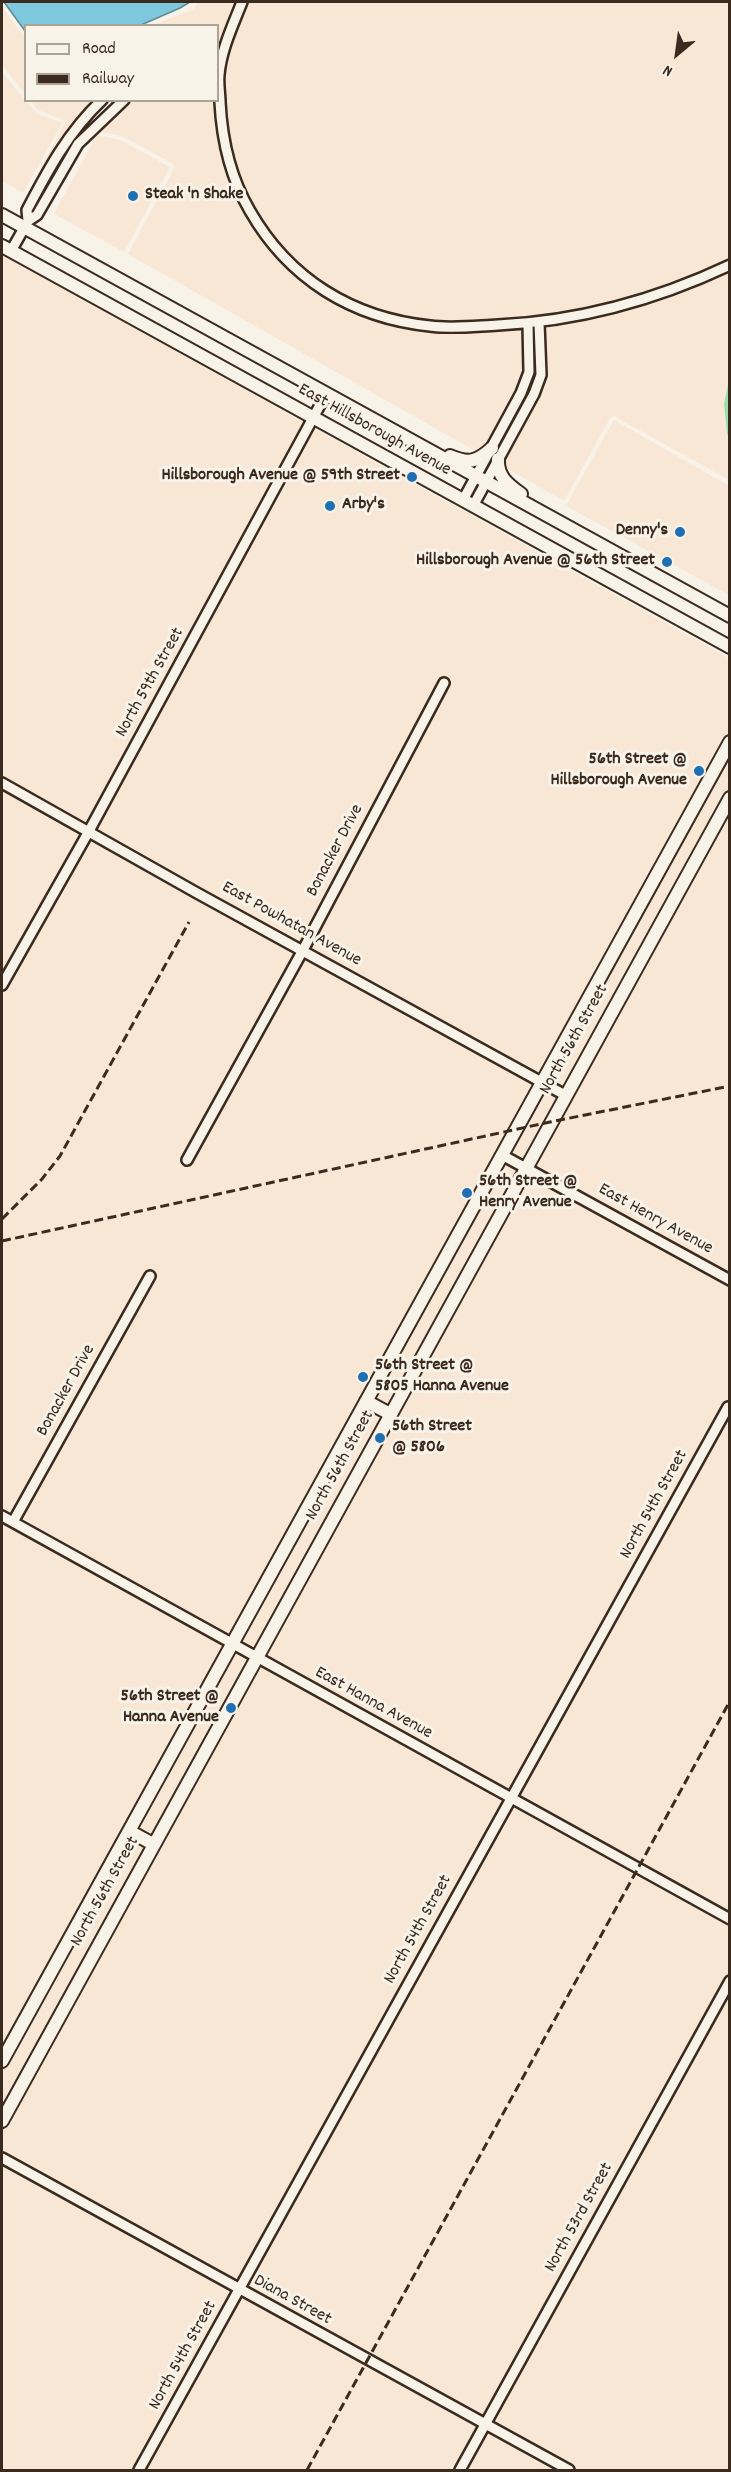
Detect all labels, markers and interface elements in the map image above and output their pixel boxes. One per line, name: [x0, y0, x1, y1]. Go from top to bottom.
legend: [24, 24, 219, 102]
north arrow: [647, 24, 707, 84]
text: Road: [82, 37, 116, 62]
text: N: [659, 58, 677, 82]
text: Railway: [82, 67, 134, 92]
place label: Steak 'n Shake: [145, 185, 243, 207]
marker: Steak 'n Shake: [126, 189, 140, 203]
street label: East Hillsborough Avenue: [294, 380, 454, 482]
place label: Hillsborough Avenue @ 59th Street: [162, 466, 400, 488]
marker: Hillsborough Avenue @ 59th Street: [405, 470, 419, 484]
place label: Arby's: [342, 495, 385, 517]
marker: Arby's: [323, 499, 337, 513]
place label: Denny's: [616, 521, 668, 543]
marker: Denny's: [673, 525, 687, 539]
place label: Hillsborough Avenue @ 56th Street: [416, 551, 655, 573]
marker: Hillsborough Avenue @ 56th Street: [660, 555, 674, 569]
street label: North 59th Street: [112, 624, 190, 742]
place label: 56th Street @ Hillsborough Avenue: [551, 750, 687, 792]
marker: 56th Street @ Hillsborough Avenue: [692, 764, 706, 778]
street label: Bonacker Drive: [303, 801, 369, 901]
street label: East Powhatan Avenue: [217, 878, 365, 972]
street label: North 56th Street: [536, 981, 614, 1099]
place label: 56th Street @ Henry Avenue: [479, 1172, 577, 1214]
street label: East Henry Avenue: [594, 1180, 716, 1260]
marker: 56th Street @ Henry Avenue: [460, 1186, 474, 1200]
street label: Bonacker Drive: [33, 1341, 101, 1441]
place label: 56th Street @ 5805 Hanna Avenue: [375, 1356, 509, 1398]
marker: 56th Street @ 5805 Hanna Avenue: [356, 1370, 370, 1384]
street label: North 56th Street: [302, 1407, 380, 1525]
place label: 56th Street @ 5806: [392, 1417, 472, 1460]
marker: 56th Street @ 5806: [373, 1431, 387, 1445]
street label: North 54th Street: [616, 1447, 694, 1563]
street label: East Hanna Avenue: [310, 1663, 436, 1745]
place label: 56th Street @ Hanna Avenue: [121, 1687, 219, 1730]
marker: 56th Street @ Hanna Avenue: [224, 1701, 238, 1715]
street label: North 56th Street: [67, 1833, 145, 1951]
street label: North 54th Street: [380, 1872, 458, 1988]
street label: North 53rd Street: [541, 2159, 619, 2277]
street label: Diana Street: [249, 2271, 335, 2331]
street label: North 54th Street: [145, 2298, 223, 2414]

